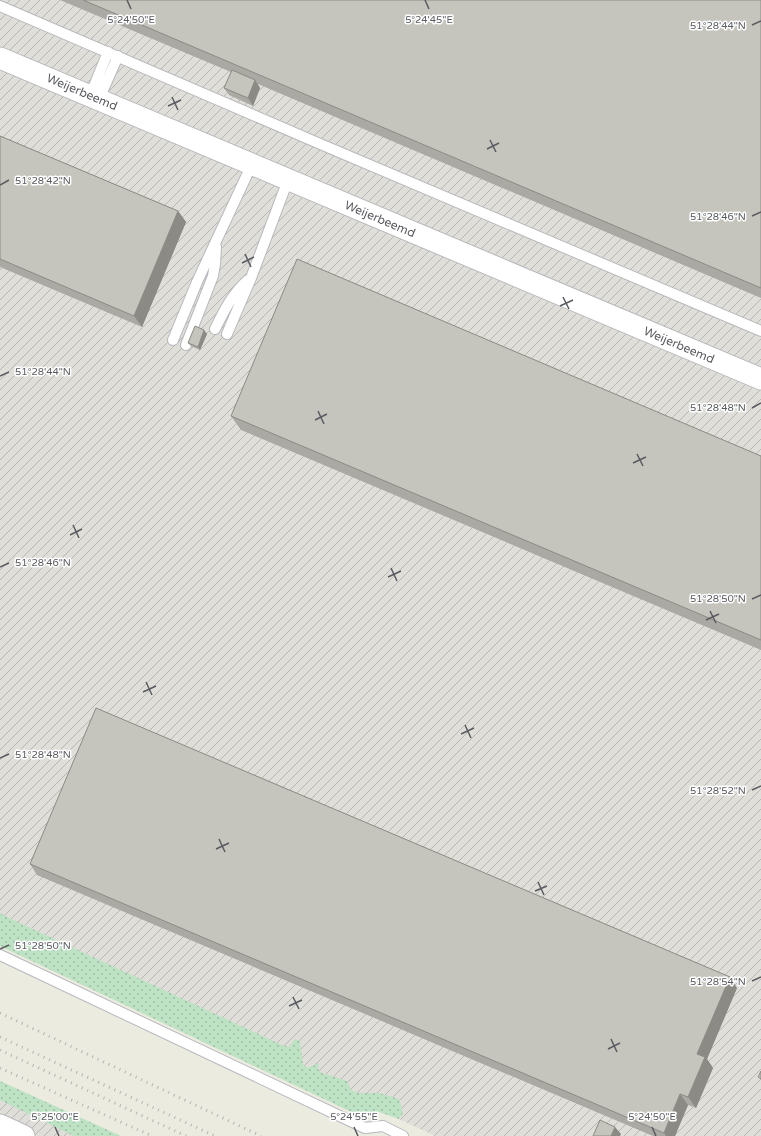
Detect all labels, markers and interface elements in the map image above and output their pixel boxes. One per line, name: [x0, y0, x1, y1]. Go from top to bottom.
text: 5°24'50"E: [107, 14, 155, 26]
text: 5°24'45"E: [405, 14, 453, 26]
text: 51°28'44"N: [690, 20, 746, 32]
street label: Weijerbeemd: [44, 71, 120, 113]
text: 51°28'42"N: [15, 175, 71, 187]
street label: Weijerbeemd: [342, 198, 418, 240]
text: 51°28'46"N: [690, 211, 746, 223]
street label: Weijerbeemd: [641, 324, 717, 366]
text: 51°28'44"N: [15, 366, 71, 378]
text: 51°28'48"N: [690, 402, 746, 414]
text: 51°28'46"N: [15, 557, 71, 569]
text: 51°28'50"N: [690, 593, 746, 605]
text: 51°28'48"N: [15, 749, 71, 761]
text: 51°28'52"N: [690, 785, 746, 797]
text: 51°28'50"N: [15, 940, 71, 952]
text: 51°28'54"N: [690, 976, 746, 988]
text: 5°25'00"E: [31, 1111, 79, 1123]
text: 5°24'55"E: [330, 1111, 378, 1123]
text: 5°24'50"E: [628, 1111, 676, 1123]

